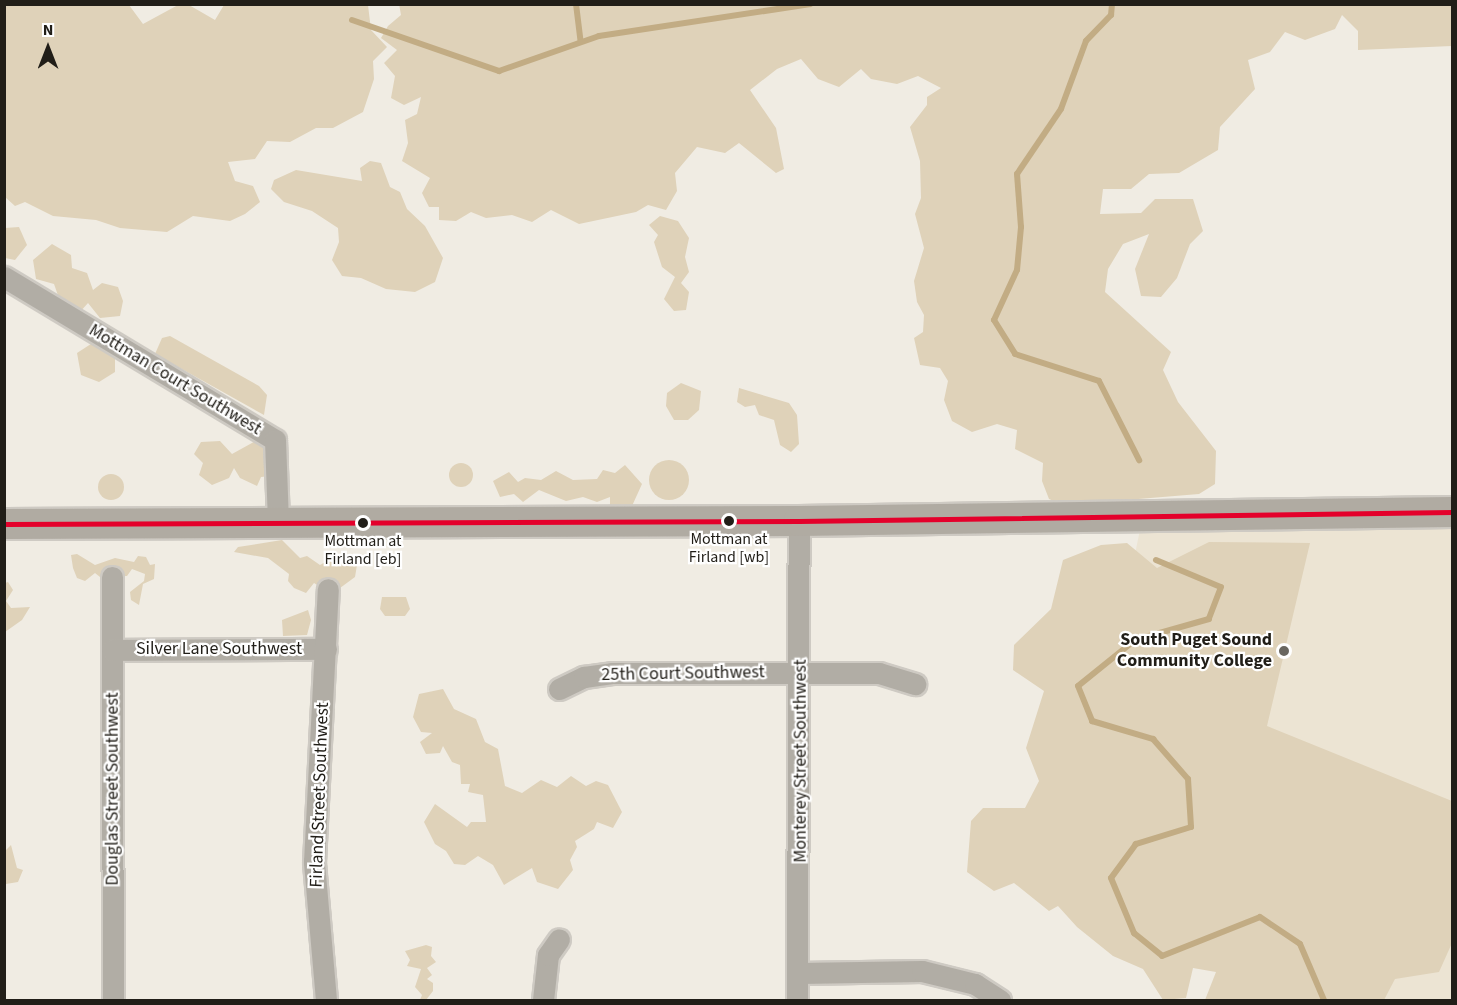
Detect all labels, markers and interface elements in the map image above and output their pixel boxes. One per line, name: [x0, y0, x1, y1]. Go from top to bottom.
north arrow: [18, 18, 78, 78]
text: N: [43, 19, 53, 41]
street label: Mottman Court Southwest: [85, 320, 265, 440]
marker: Mottman at Firland [wb]: [723, 515, 735, 527]
marker: Mottman at Firland [eb]: [357, 517, 369, 529]
place label: Mottman at Firland [wb]: [689, 529, 769, 567]
place label: Mottman at Firland [eb]: [324, 531, 402, 569]
place label: South Puget Sound Community College: [1117, 630, 1272, 672]
street label: Silver Lane Southwest: [136, 638, 302, 660]
marker: South Puget Sound Community College: [1277, 644, 1291, 658]
street label: Monterey Street Southwest: [790, 659, 812, 863]
street label: 25th Court Southwest: [601, 662, 765, 686]
street label: Douglas Street Southwest: [102, 692, 124, 886]
street label: Firland Street Southwest: [306, 702, 334, 888]

